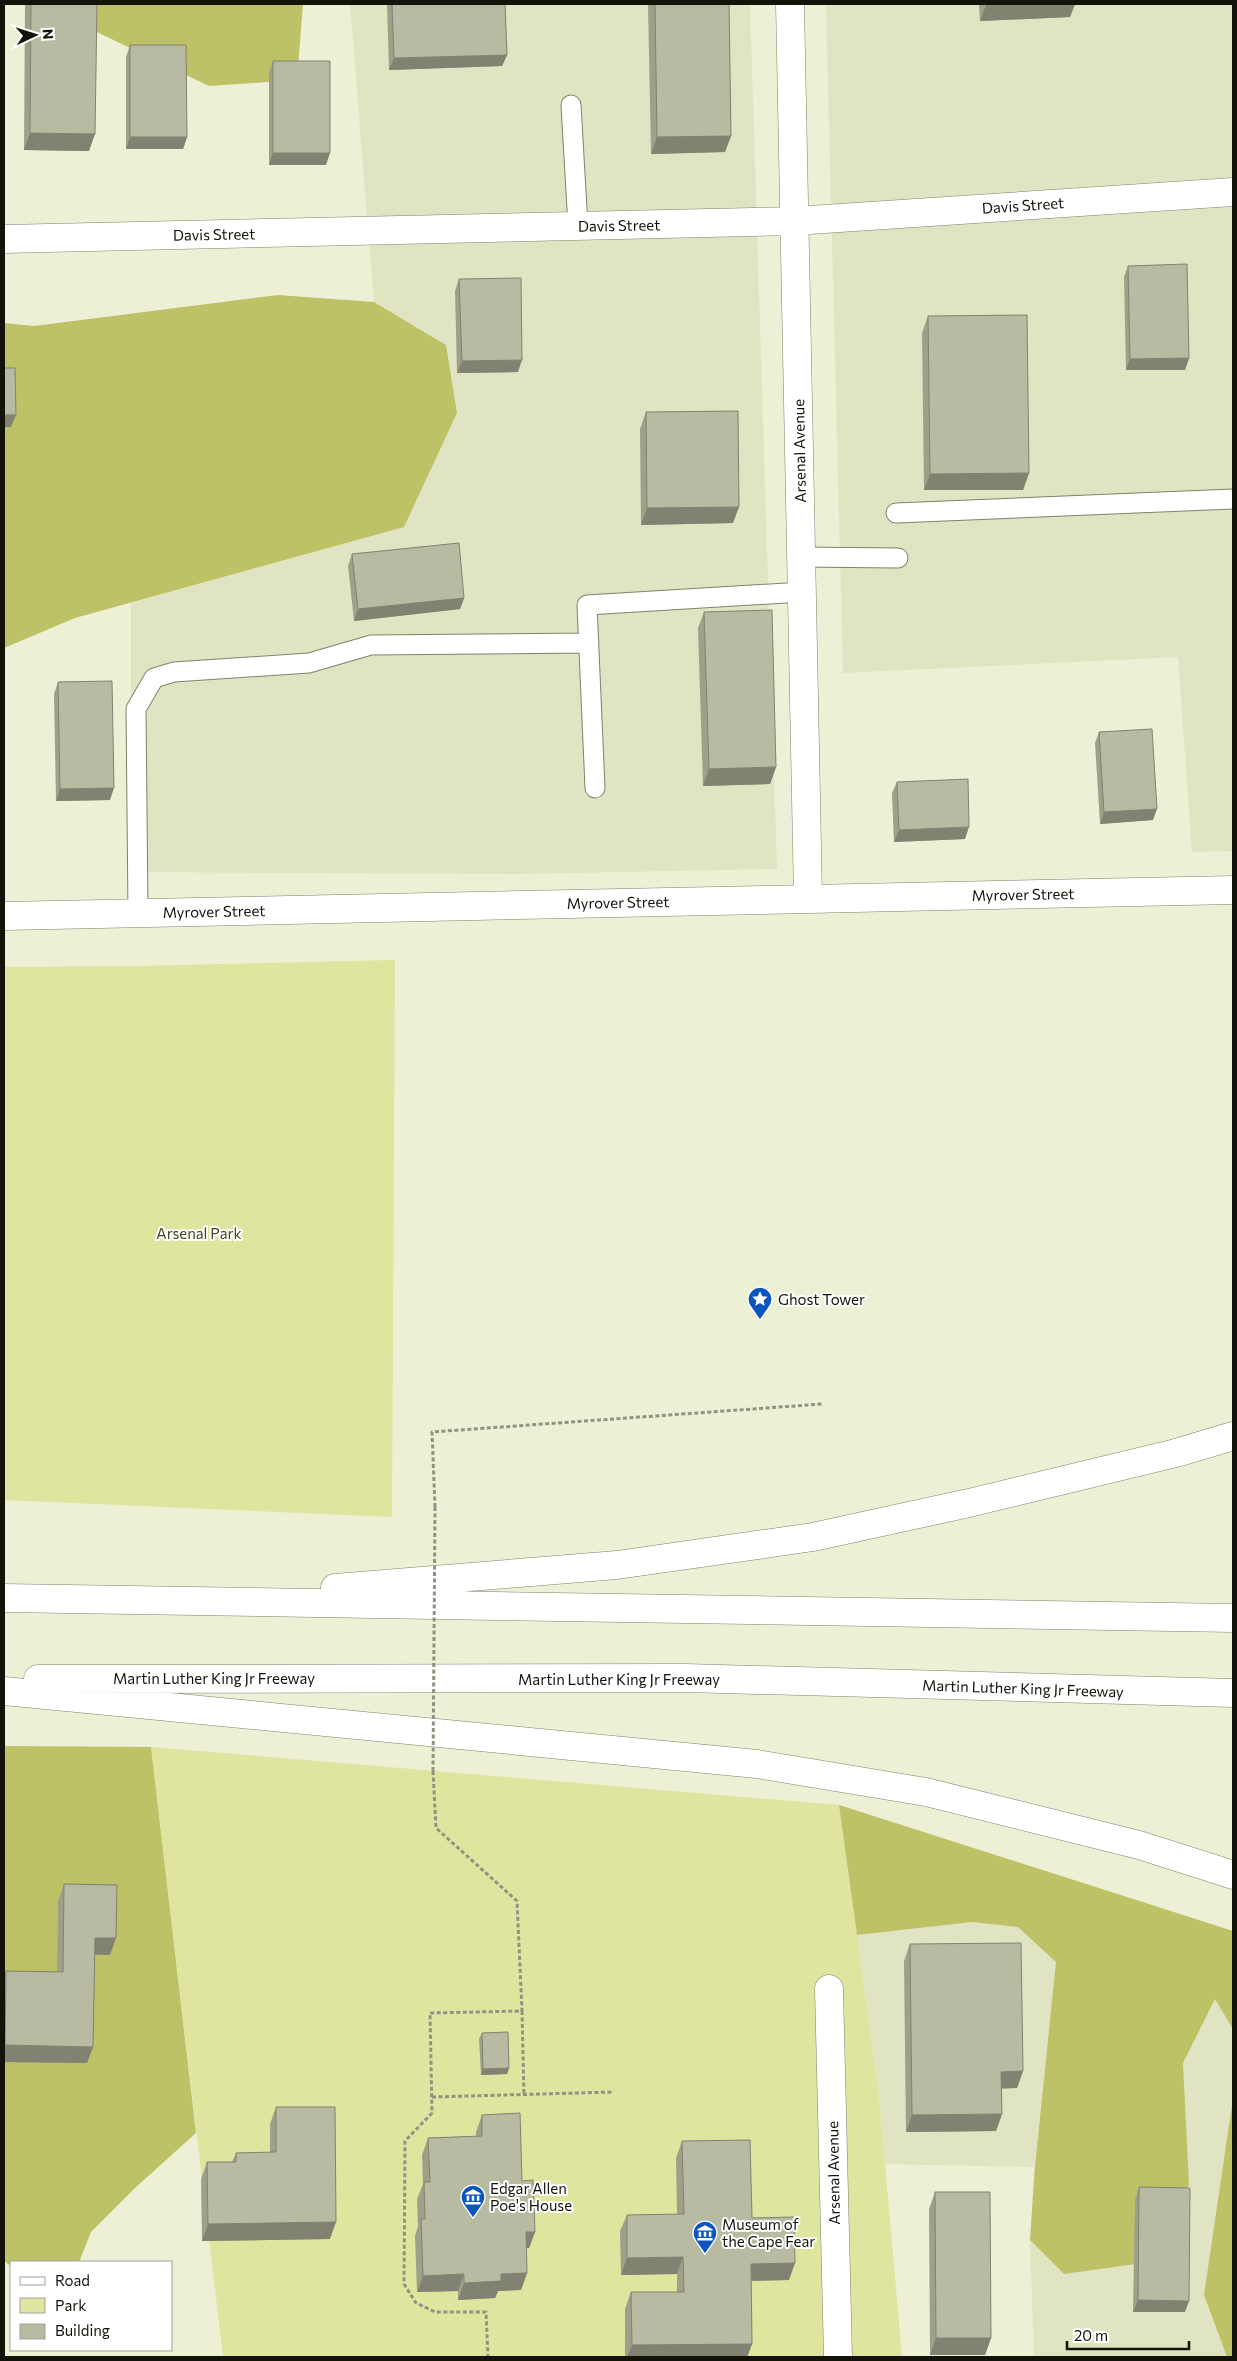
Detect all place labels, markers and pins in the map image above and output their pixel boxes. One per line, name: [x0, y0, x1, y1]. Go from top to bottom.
place icon: Ghost Tower: [747, 1286, 773, 1320]
place label: Ghost Tower: [778, 1290, 865, 1308]
place label: Edgar Allen Poe's House: [490, 2179, 572, 2214]
museum icon: Edgar Allen Poe's House: [460, 2184, 486, 2218]
place label: Museum of the Cape Fear: [722, 2215, 815, 2250]
museum icon: Museum of the Cape Fear: [692, 2220, 718, 2254]

